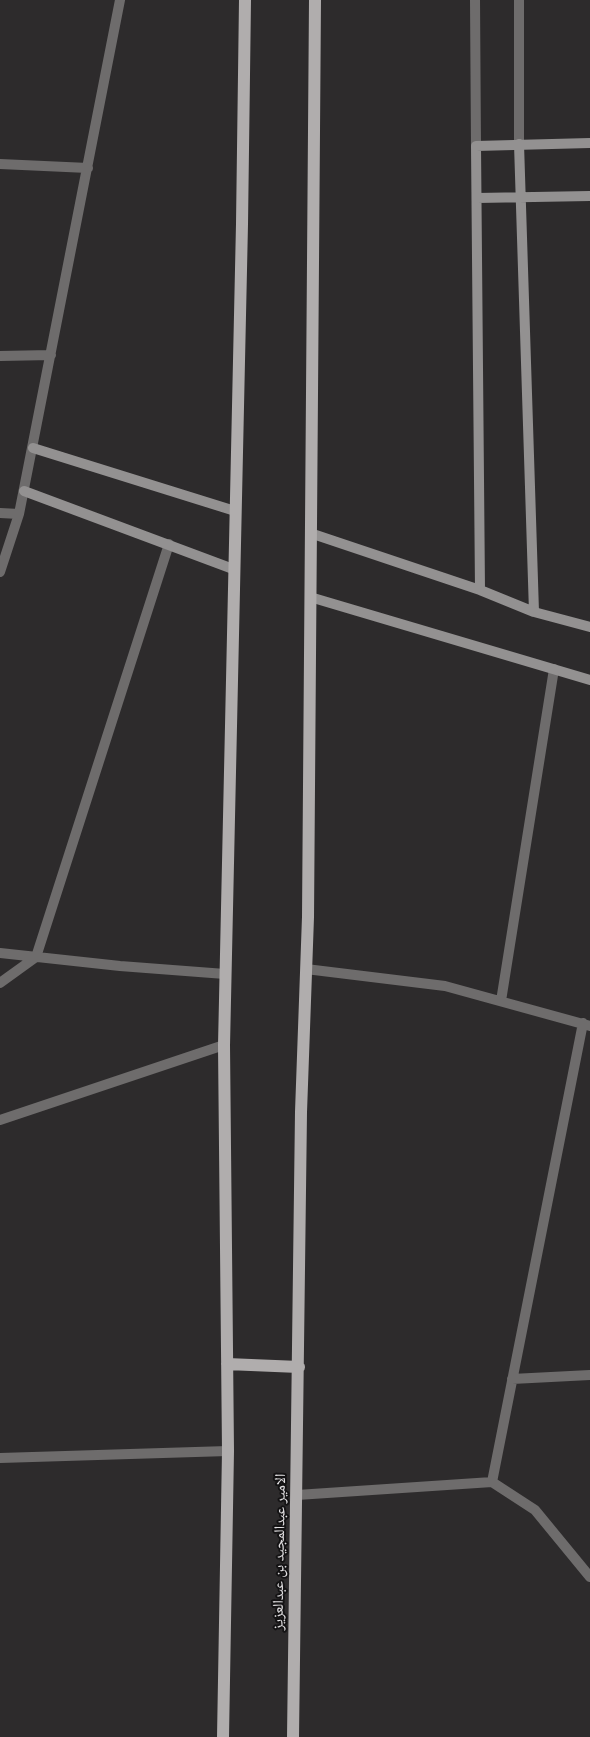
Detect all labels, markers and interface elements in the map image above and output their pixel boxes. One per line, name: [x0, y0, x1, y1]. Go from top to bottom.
street label: الامير عبدالمجيد بن عبدالعزيز: [270, 1474, 290, 1630]

